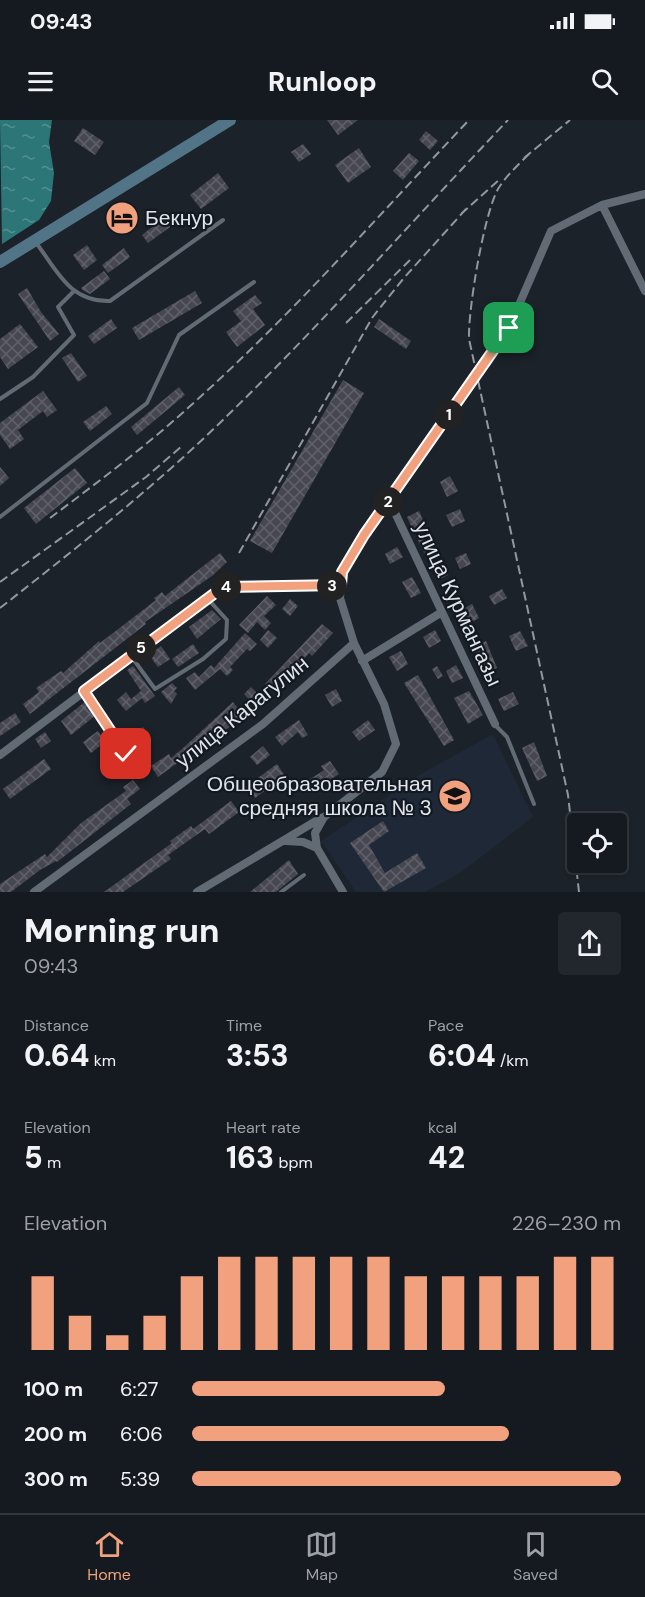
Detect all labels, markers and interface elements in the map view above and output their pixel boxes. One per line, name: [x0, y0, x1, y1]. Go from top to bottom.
text: 09:43: [30, 7, 93, 36]
text: Runloop: [268, 64, 377, 99]
icon: menu: [24, 65, 57, 98]
icon: search: [588, 65, 621, 98]
hotel icon: Бекнур: [104, 200, 140, 236]
place label: Бекнур: [145, 204, 213, 232]
pin: [483, 302, 534, 353]
icon: arrive: [492, 311, 525, 344]
pin: 1: [434, 400, 464, 430]
text: 1: [446, 404, 452, 425]
pin: 2: [373, 487, 403, 517]
text: 2: [383, 491, 393, 512]
street label: улица Курмангазы: [408, 517, 508, 691]
pin: 3: [317, 571, 347, 601]
pin: 4: [211, 572, 241, 602]
text: 3: [327, 575, 337, 596]
text: 4: [221, 576, 231, 597]
pin: 5: [126, 633, 156, 663]
text: 5: [136, 637, 146, 658]
street label: улица Карагулин: [170, 650, 314, 774]
pin: [100, 728, 151, 779]
icon: check: [109, 737, 142, 770]
place label: Общеобразовательная средняя школа № 3: [207, 770, 432, 822]
school or university icon: Общеобразовательная средняя школа № 3: [437, 778, 473, 814]
map controls: [567, 813, 627, 873]
button: locate: [567, 813, 627, 873]
text: Morning run: [24, 909, 219, 952]
button: share: [558, 912, 621, 975]
text: 09:43: [24, 953, 78, 979]
text: Distance: [24, 1015, 89, 1036]
text: Time: [226, 1015, 262, 1036]
text: Pace: [428, 1015, 464, 1036]
text: 0.64: [24, 1036, 90, 1075]
text: 3:53: [226, 1036, 289, 1075]
text: 6:04: [428, 1036, 496, 1075]
text: km: [90, 1050, 116, 1071]
text: /km: [496, 1050, 529, 1071]
text: Elevation: [24, 1117, 91, 1138]
text: Heart rate: [226, 1117, 301, 1138]
text: kcal: [428, 1117, 457, 1138]
text: 5: [24, 1138, 43, 1177]
text: 163: [226, 1138, 274, 1177]
text: 42: [428, 1138, 465, 1177]
text: m: [43, 1152, 61, 1173]
text: bpm: [274, 1152, 313, 1173]
text: Elevation: [24, 1210, 107, 1236]
text: 226–230 m: [512, 1210, 621, 1236]
text: 100 m: [24, 1376, 83, 1402]
text: 6:27: [120, 1376, 158, 1402]
text: 200 m: [24, 1421, 87, 1447]
text: 6:06: [120, 1421, 163, 1447]
text: 300 m: [24, 1466, 88, 1492]
text: 5:39: [120, 1466, 160, 1492]
tab: Home: [87, 1528, 131, 1585]
tab: Map: [305, 1528, 338, 1585]
tab: Saved: [513, 1528, 558, 1585]

